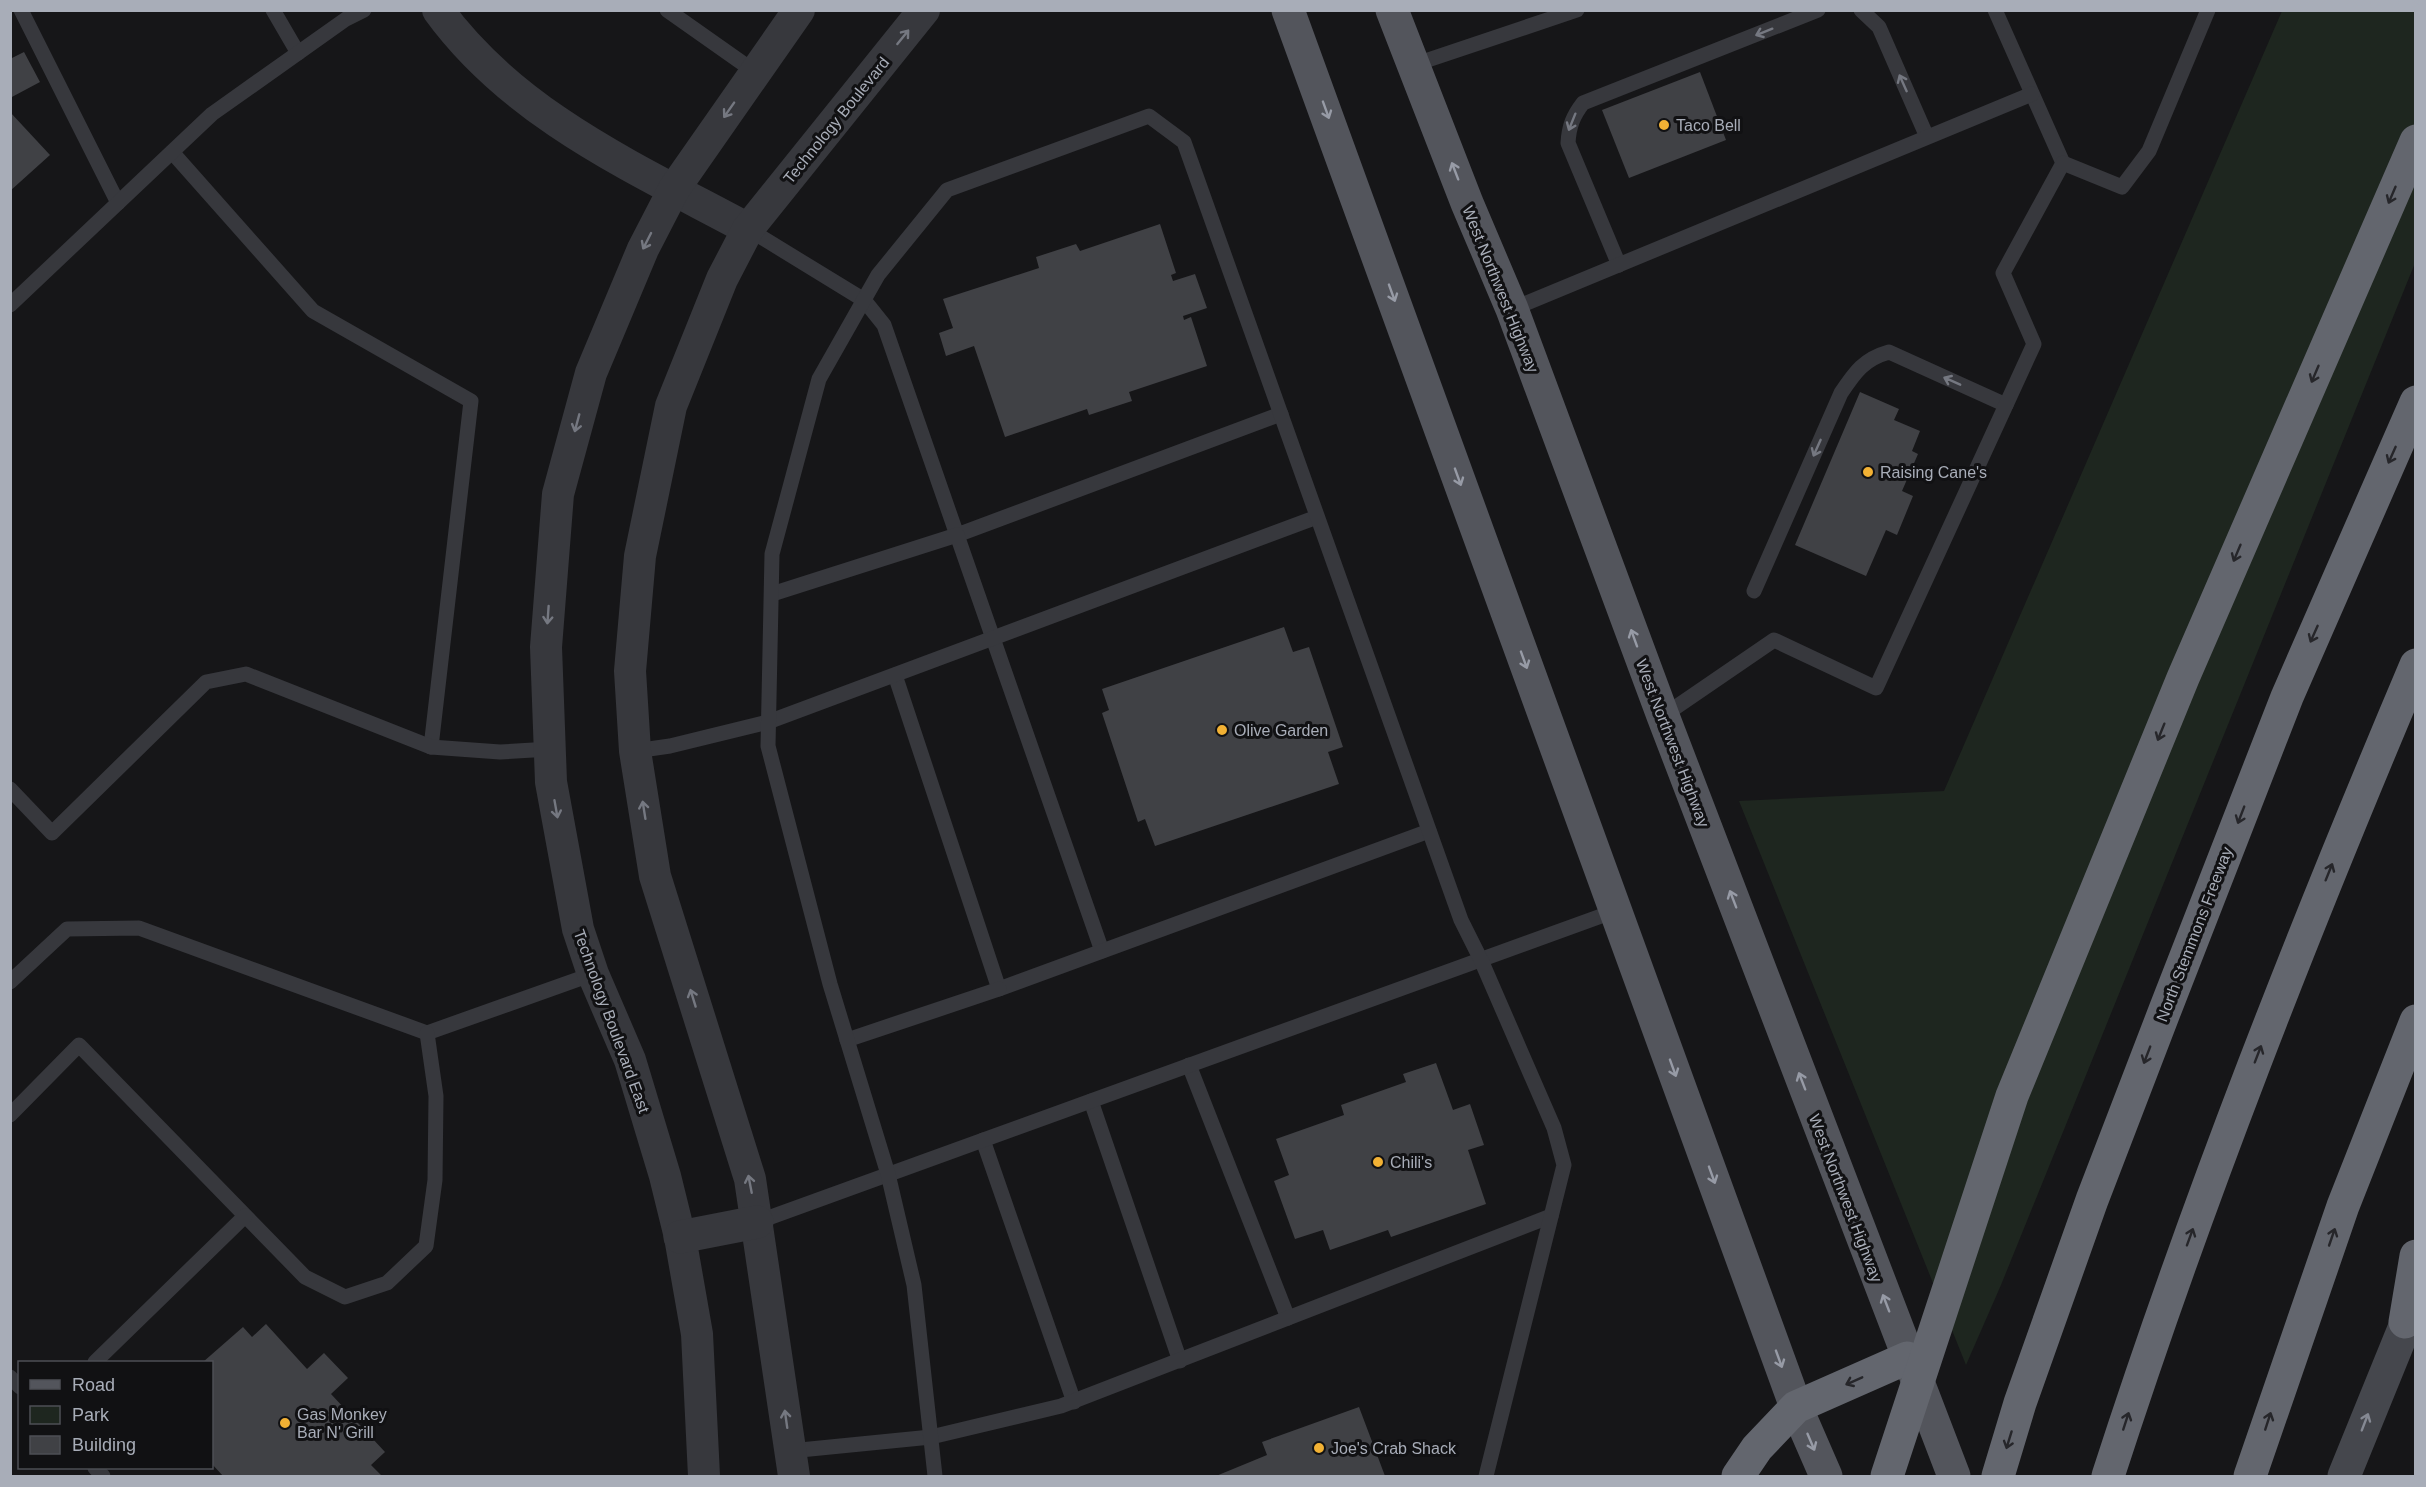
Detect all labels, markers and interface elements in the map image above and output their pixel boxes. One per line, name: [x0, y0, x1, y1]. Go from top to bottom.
one-way arrow: [1755, 27, 1773, 38]
one-way arrow: [897, 29, 910, 45]
street label: Technology Boulevard: [780, 54, 893, 187]
one-way arrow: [1897, 75, 1909, 93]
one-way arrow: [1321, 100, 1332, 119]
one-way arrow: [723, 101, 735, 117]
one-way arrow: [1566, 112, 1577, 130]
place label: Taco Bell: [1676, 117, 1741, 134]
marker: Taco Bell: [1657, 118, 1671, 132]
one-way arrow: [1448, 162, 1459, 180]
one-way arrow: [2386, 185, 2397, 203]
street label: West Northwest Highway: [1459, 203, 1542, 375]
one-way arrow: [641, 231, 652, 249]
one-way arrow: [1387, 283, 1398, 302]
one-way arrow: [2309, 364, 2320, 382]
one-way arrow: [1944, 374, 1962, 386]
one-way arrow: [571, 413, 582, 432]
one-way arrow: [1811, 439, 1822, 457]
one-way arrow: [2386, 446, 2397, 464]
place label: Raising Cane's: [1880, 464, 1987, 481]
marker: Raising Cane's: [1861, 465, 1875, 479]
one-way arrow: [1454, 467, 1465, 485]
one-way arrow: [2231, 543, 2242, 561]
one-way arrow: [543, 604, 554, 624]
one-way arrow: [2308, 624, 2319, 643]
one-way arrow: [1628, 629, 1639, 648]
one-way arrow: [1520, 650, 1531, 669]
street label: West Northwest Highway: [1633, 657, 1712, 830]
place label: Olive Garden: [1234, 722, 1328, 739]
one-way arrow: [2155, 722, 2166, 741]
marker: Olive Garden: [1215, 723, 1229, 737]
one-way arrow: [551, 799, 562, 818]
one-way arrow: [639, 800, 650, 820]
one-way arrow: [2235, 805, 2246, 823]
street label: North Stemmons Freeway: [2153, 844, 2236, 1024]
one-way arrow: [2324, 863, 2335, 882]
one-way arrow: [1726, 890, 1737, 909]
street label: Technology Boulevard East: [570, 927, 653, 1116]
one-way arrow: [687, 989, 698, 1008]
one-way arrow: [2141, 1045, 2152, 1064]
one-way arrow: [2254, 1045, 2265, 1064]
one-way arrow: [1668, 1058, 1679, 1077]
one-way arrow: [1796, 1073, 1807, 1091]
street label: West Northwest Highway: [1806, 1112, 1885, 1285]
place label: Chili's: [1390, 1154, 1432, 1171]
marker: Chili's: [1371, 1155, 1385, 1169]
one-way arrow: [1708, 1165, 1719, 1184]
one-way arrow: [744, 1175, 755, 1195]
one-way arrow: [2186, 1228, 2197, 1246]
one-way arrow: [2328, 1228, 2339, 1246]
one-way arrow: [1880, 1294, 1891, 1313]
one-way arrow: [1774, 1349, 1785, 1367]
legend: [18, 1361, 213, 1469]
text: Road: [72, 1375, 115, 1395]
one-way arrow: [1845, 1376, 1863, 1388]
text: Park: [72, 1405, 110, 1425]
place label: Gas Monkey Bar N' Grill: [297, 1406, 387, 1441]
one-way arrow: [780, 1409, 791, 1429]
one-way arrow: [2121, 1412, 2132, 1431]
one-way arrow: [2264, 1412, 2275, 1431]
one-way arrow: [2360, 1413, 2371, 1432]
marker: Gas Monkey Bar N' Grill: [278, 1416, 292, 1430]
one-way arrow: [2003, 1430, 2014, 1449]
one-way arrow: [1806, 1432, 1817, 1450]
text: Building: [72, 1435, 136, 1455]
place label: Joe's Crab Shack: [1331, 1440, 1457, 1457]
marker: Joe's Crab Shack: [1312, 1441, 1326, 1455]

